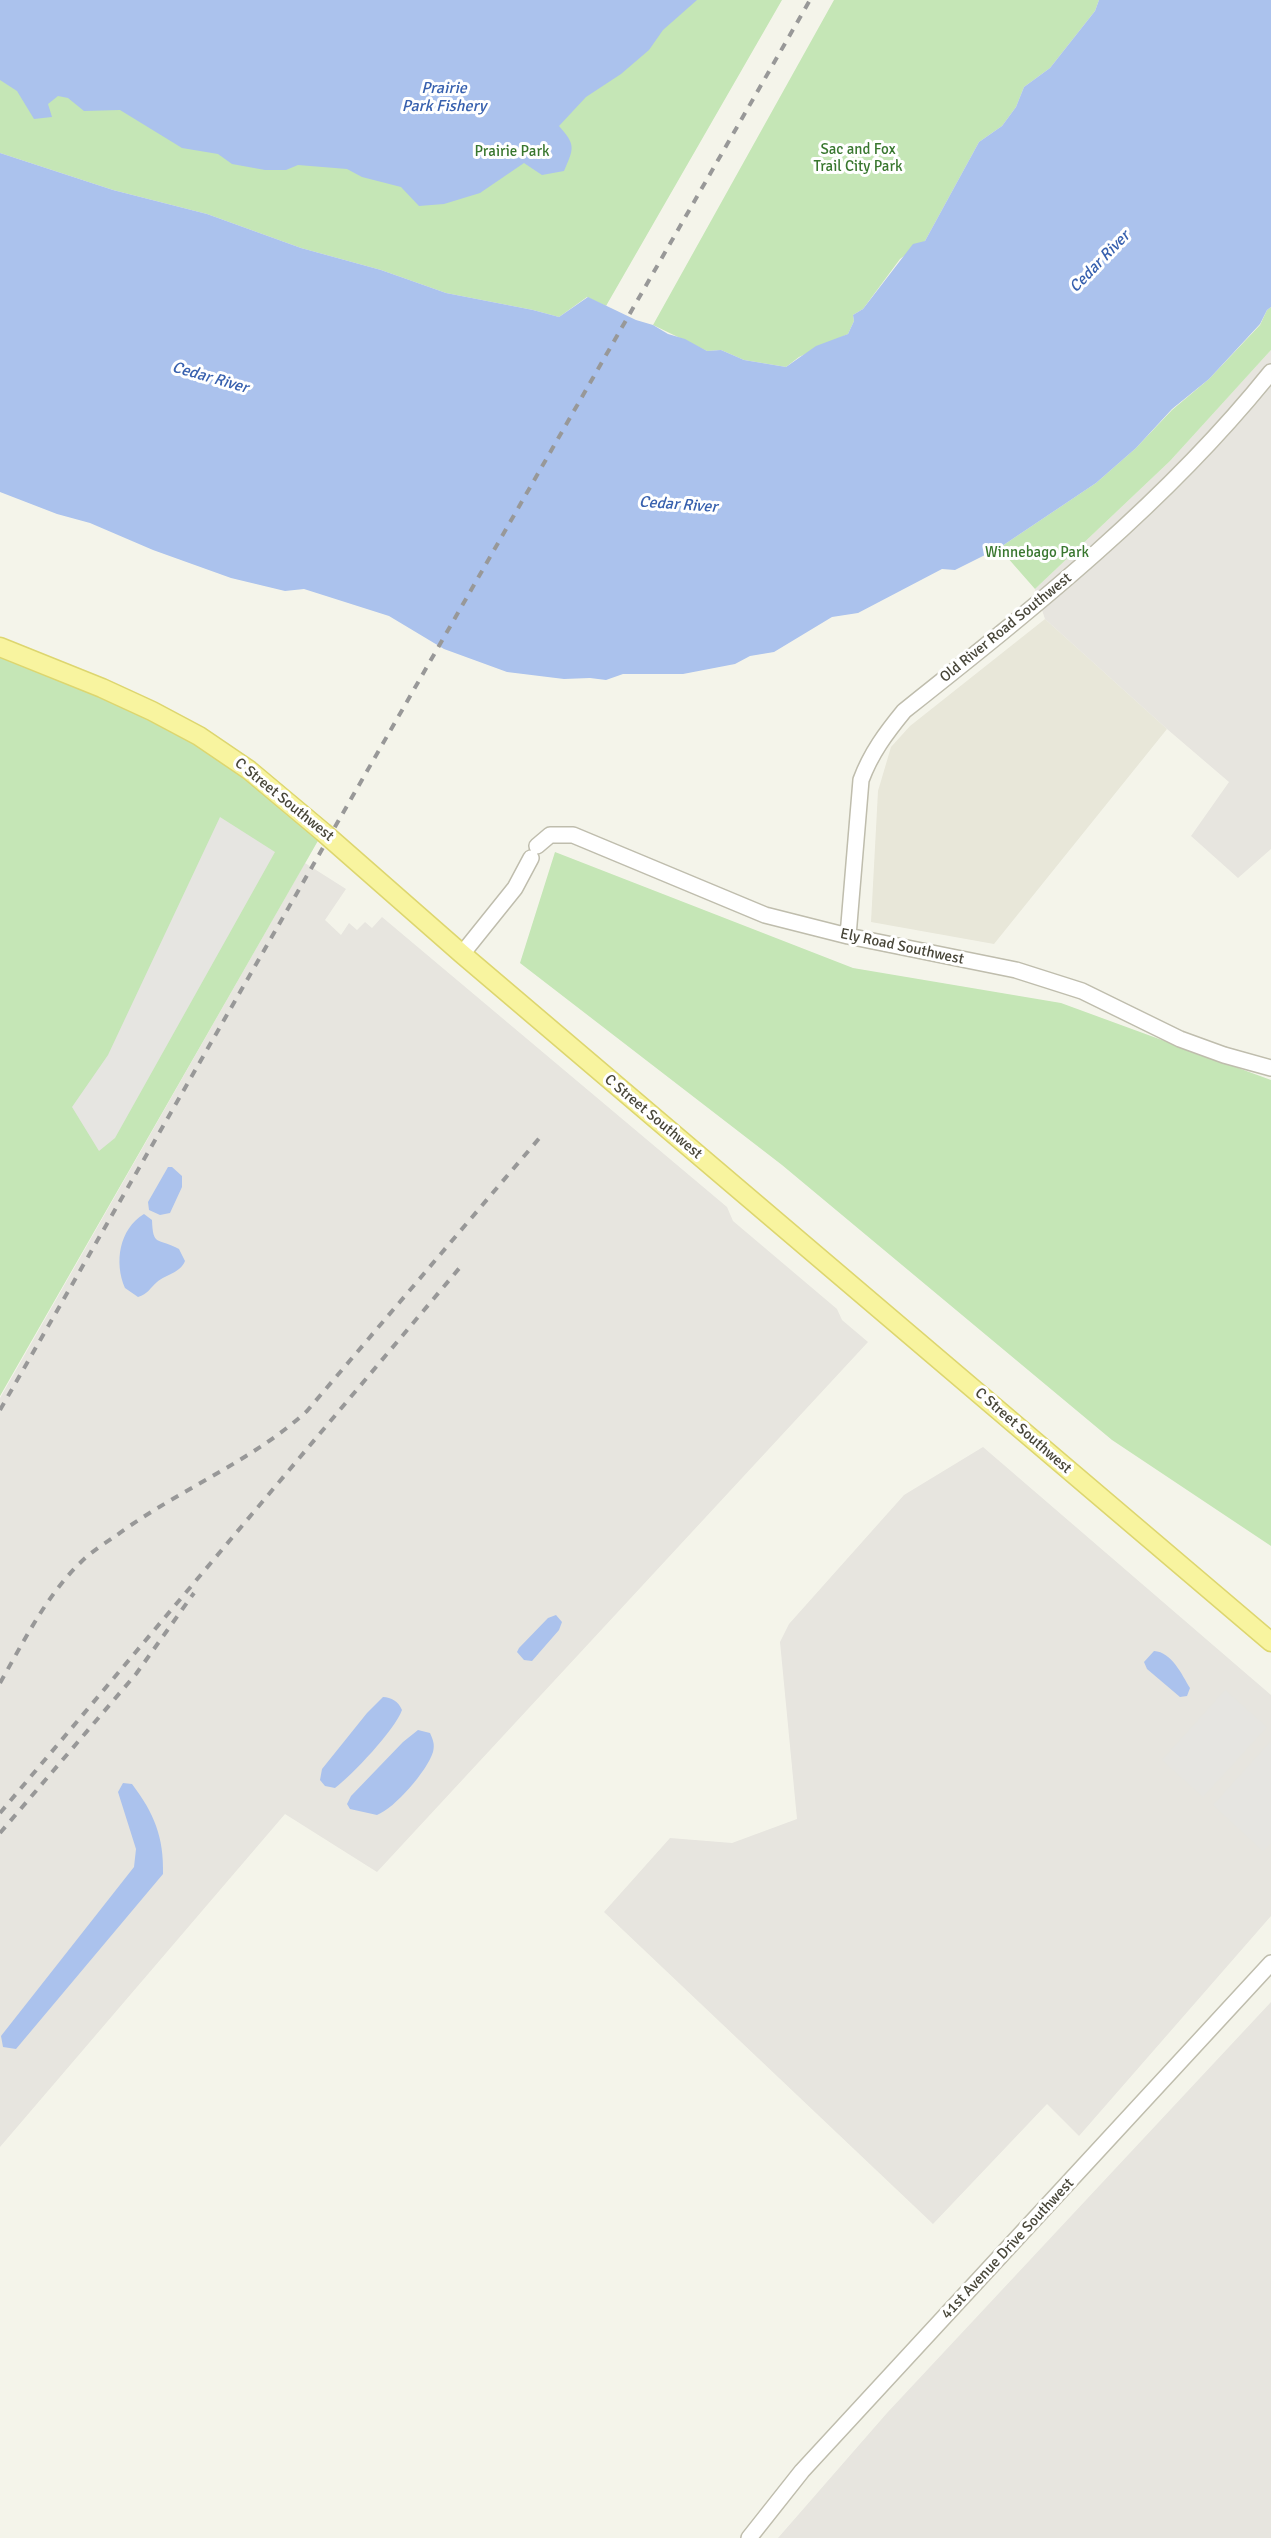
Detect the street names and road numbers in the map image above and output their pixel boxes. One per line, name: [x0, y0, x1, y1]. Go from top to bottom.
street label: Old River Road Southwest: [937, 569, 1075, 687]
street label: C Street Southwest: [231, 755, 337, 845]
street label: Ely Road Southwest: [839, 925, 965, 969]
street label: C Street Southwest: [600, 1071, 706, 1163]
street label: C Street Southwest: [971, 1384, 1075, 1478]
street label: 41st Avenue Drive Southwest: [938, 2175, 1078, 2323]

